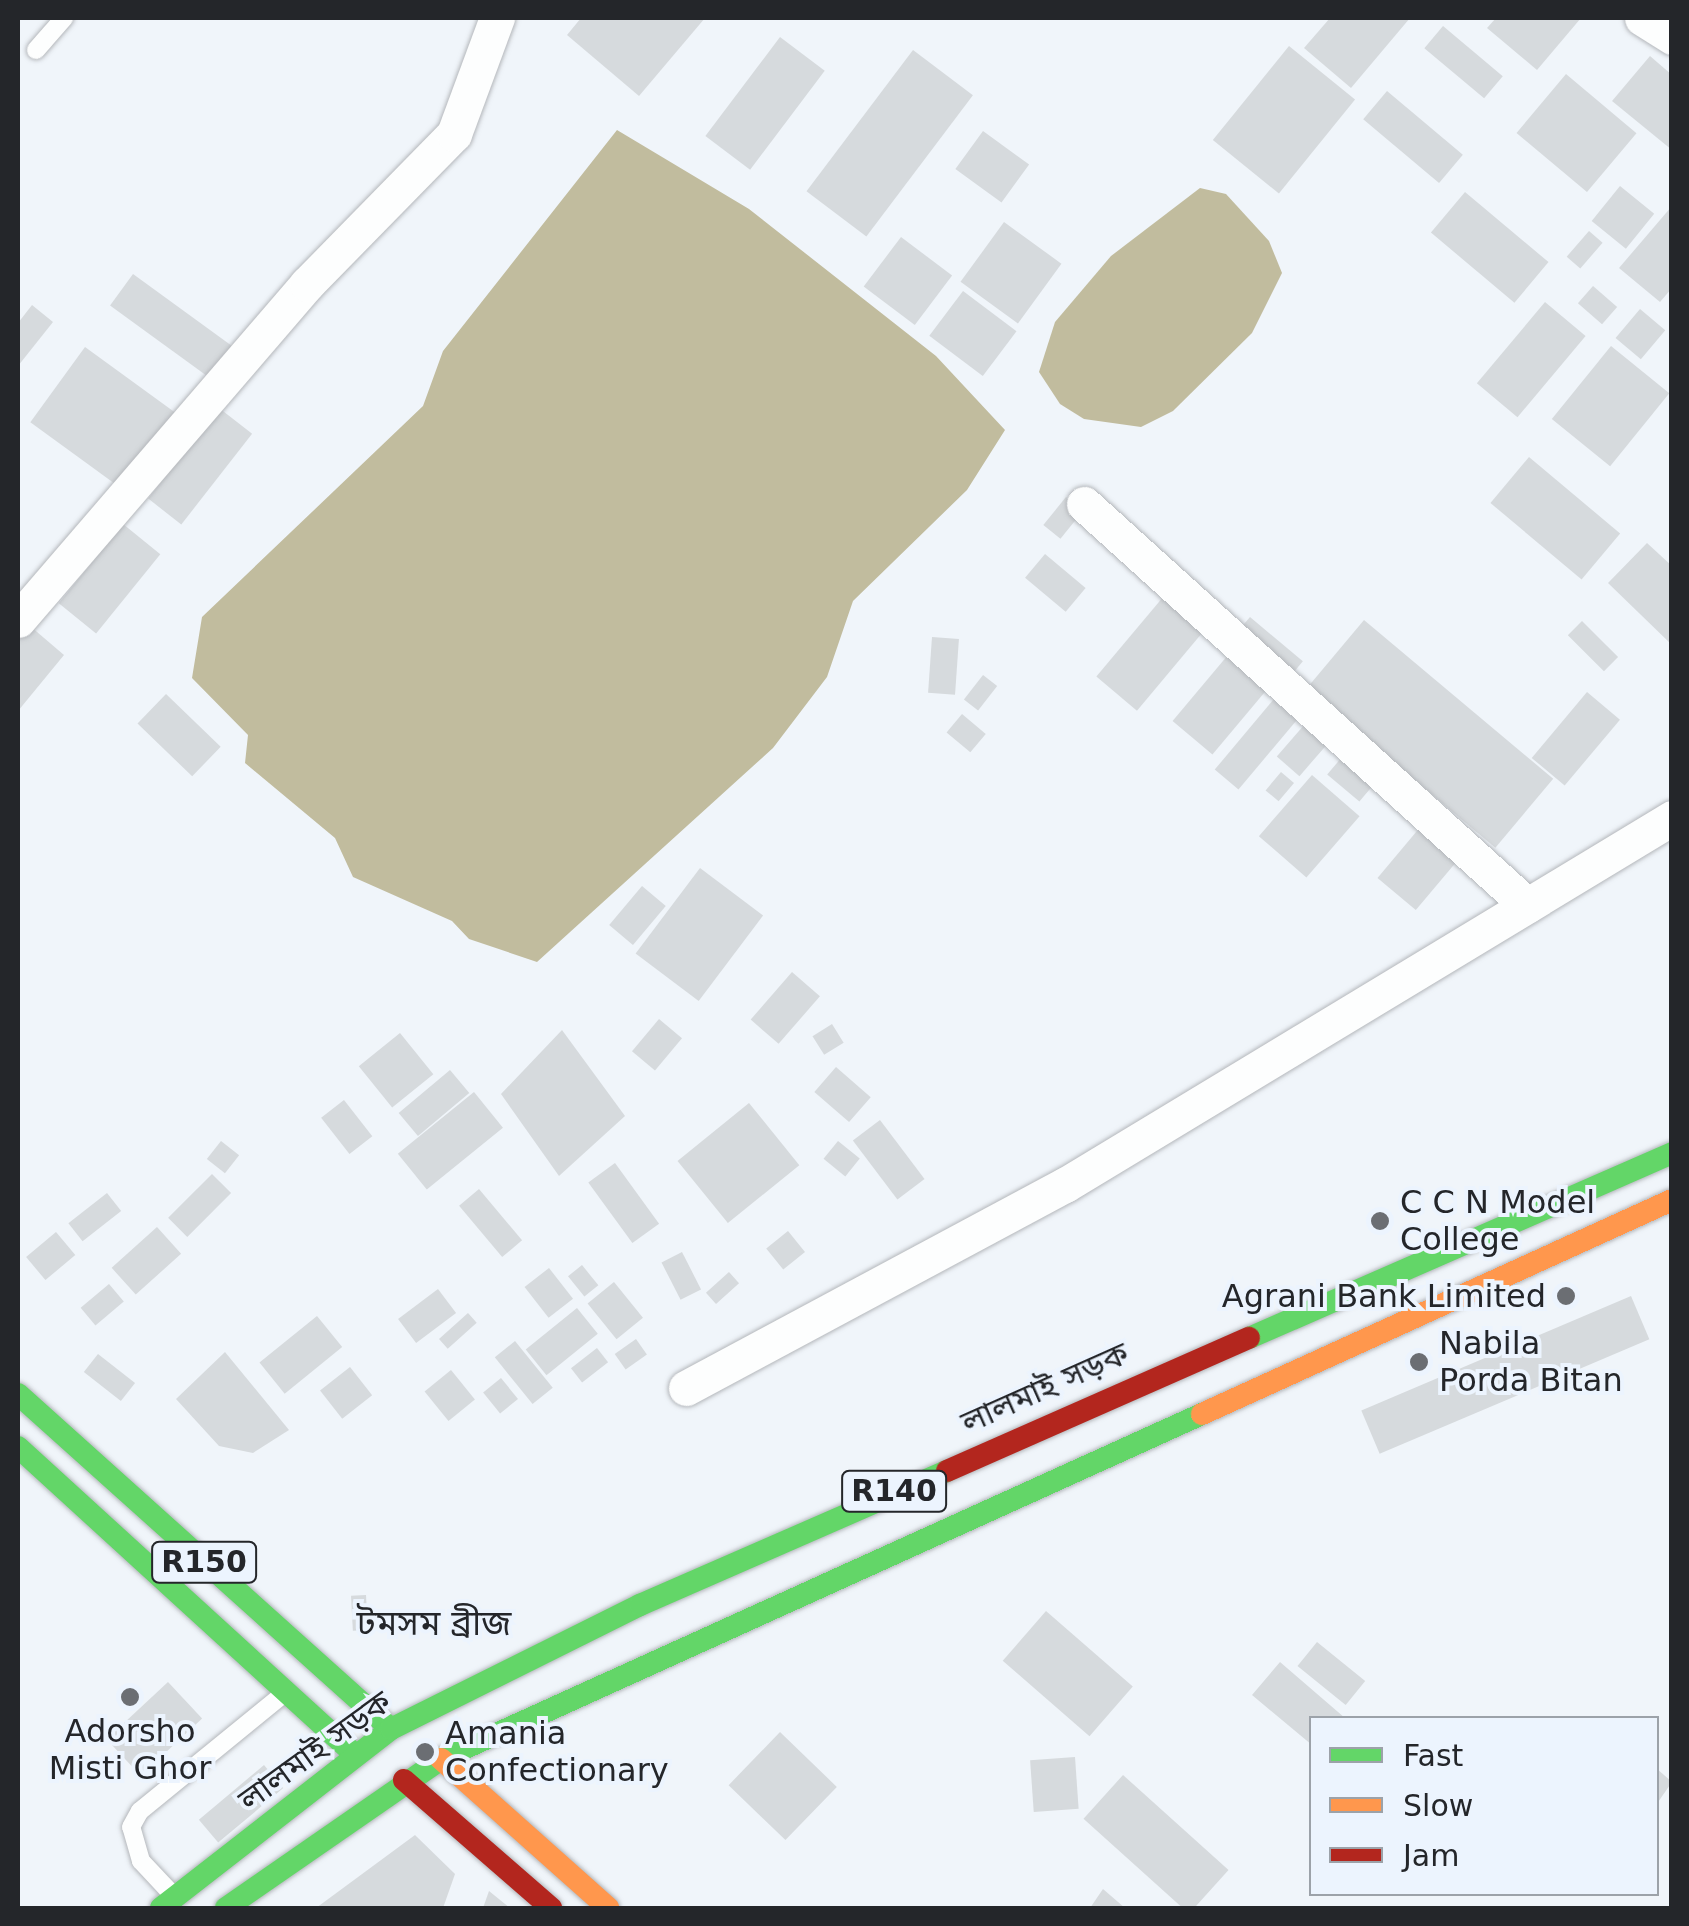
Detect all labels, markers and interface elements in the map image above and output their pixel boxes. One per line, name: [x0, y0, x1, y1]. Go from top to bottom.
place label: C C N Model College: [1400, 1184, 1595, 1259]
marker: C C N Model College: [1369, 1210, 1391, 1232]
place label: Agrani Bank Limited: [1222, 1277, 1546, 1315]
marker: Agrani Bank Limited: [1555, 1285, 1577, 1307]
place label: Nabila Porda Bitan: [1439, 1325, 1623, 1400]
street label: লালমাই সড়ক: [955, 1334, 1135, 1442]
marker: Nabila Porda Bitan: [1408, 1351, 1430, 1373]
road number: R140: [839, 1466, 949, 1516]
road number: R150: [149, 1537, 259, 1587]
district label: টমসম ব্রীজ: [357, 1602, 511, 1644]
street label: লালমাই সড়ক: [231, 1683, 399, 1819]
marker: Adorsho Misti Ghor: [119, 1686, 141, 1708]
place label: Adorsho Misti Ghor: [49, 1713, 211, 1788]
place label: Amania Confectionary: [445, 1715, 669, 1790]
legend: [1309, 1716, 1659, 1896]
text: Fast: [1403, 1738, 1463, 1773]
marker: Amania Confectionary: [414, 1741, 436, 1763]
text: Slow: [1403, 1788, 1473, 1823]
text: Jam: [1403, 1838, 1459, 1873]

